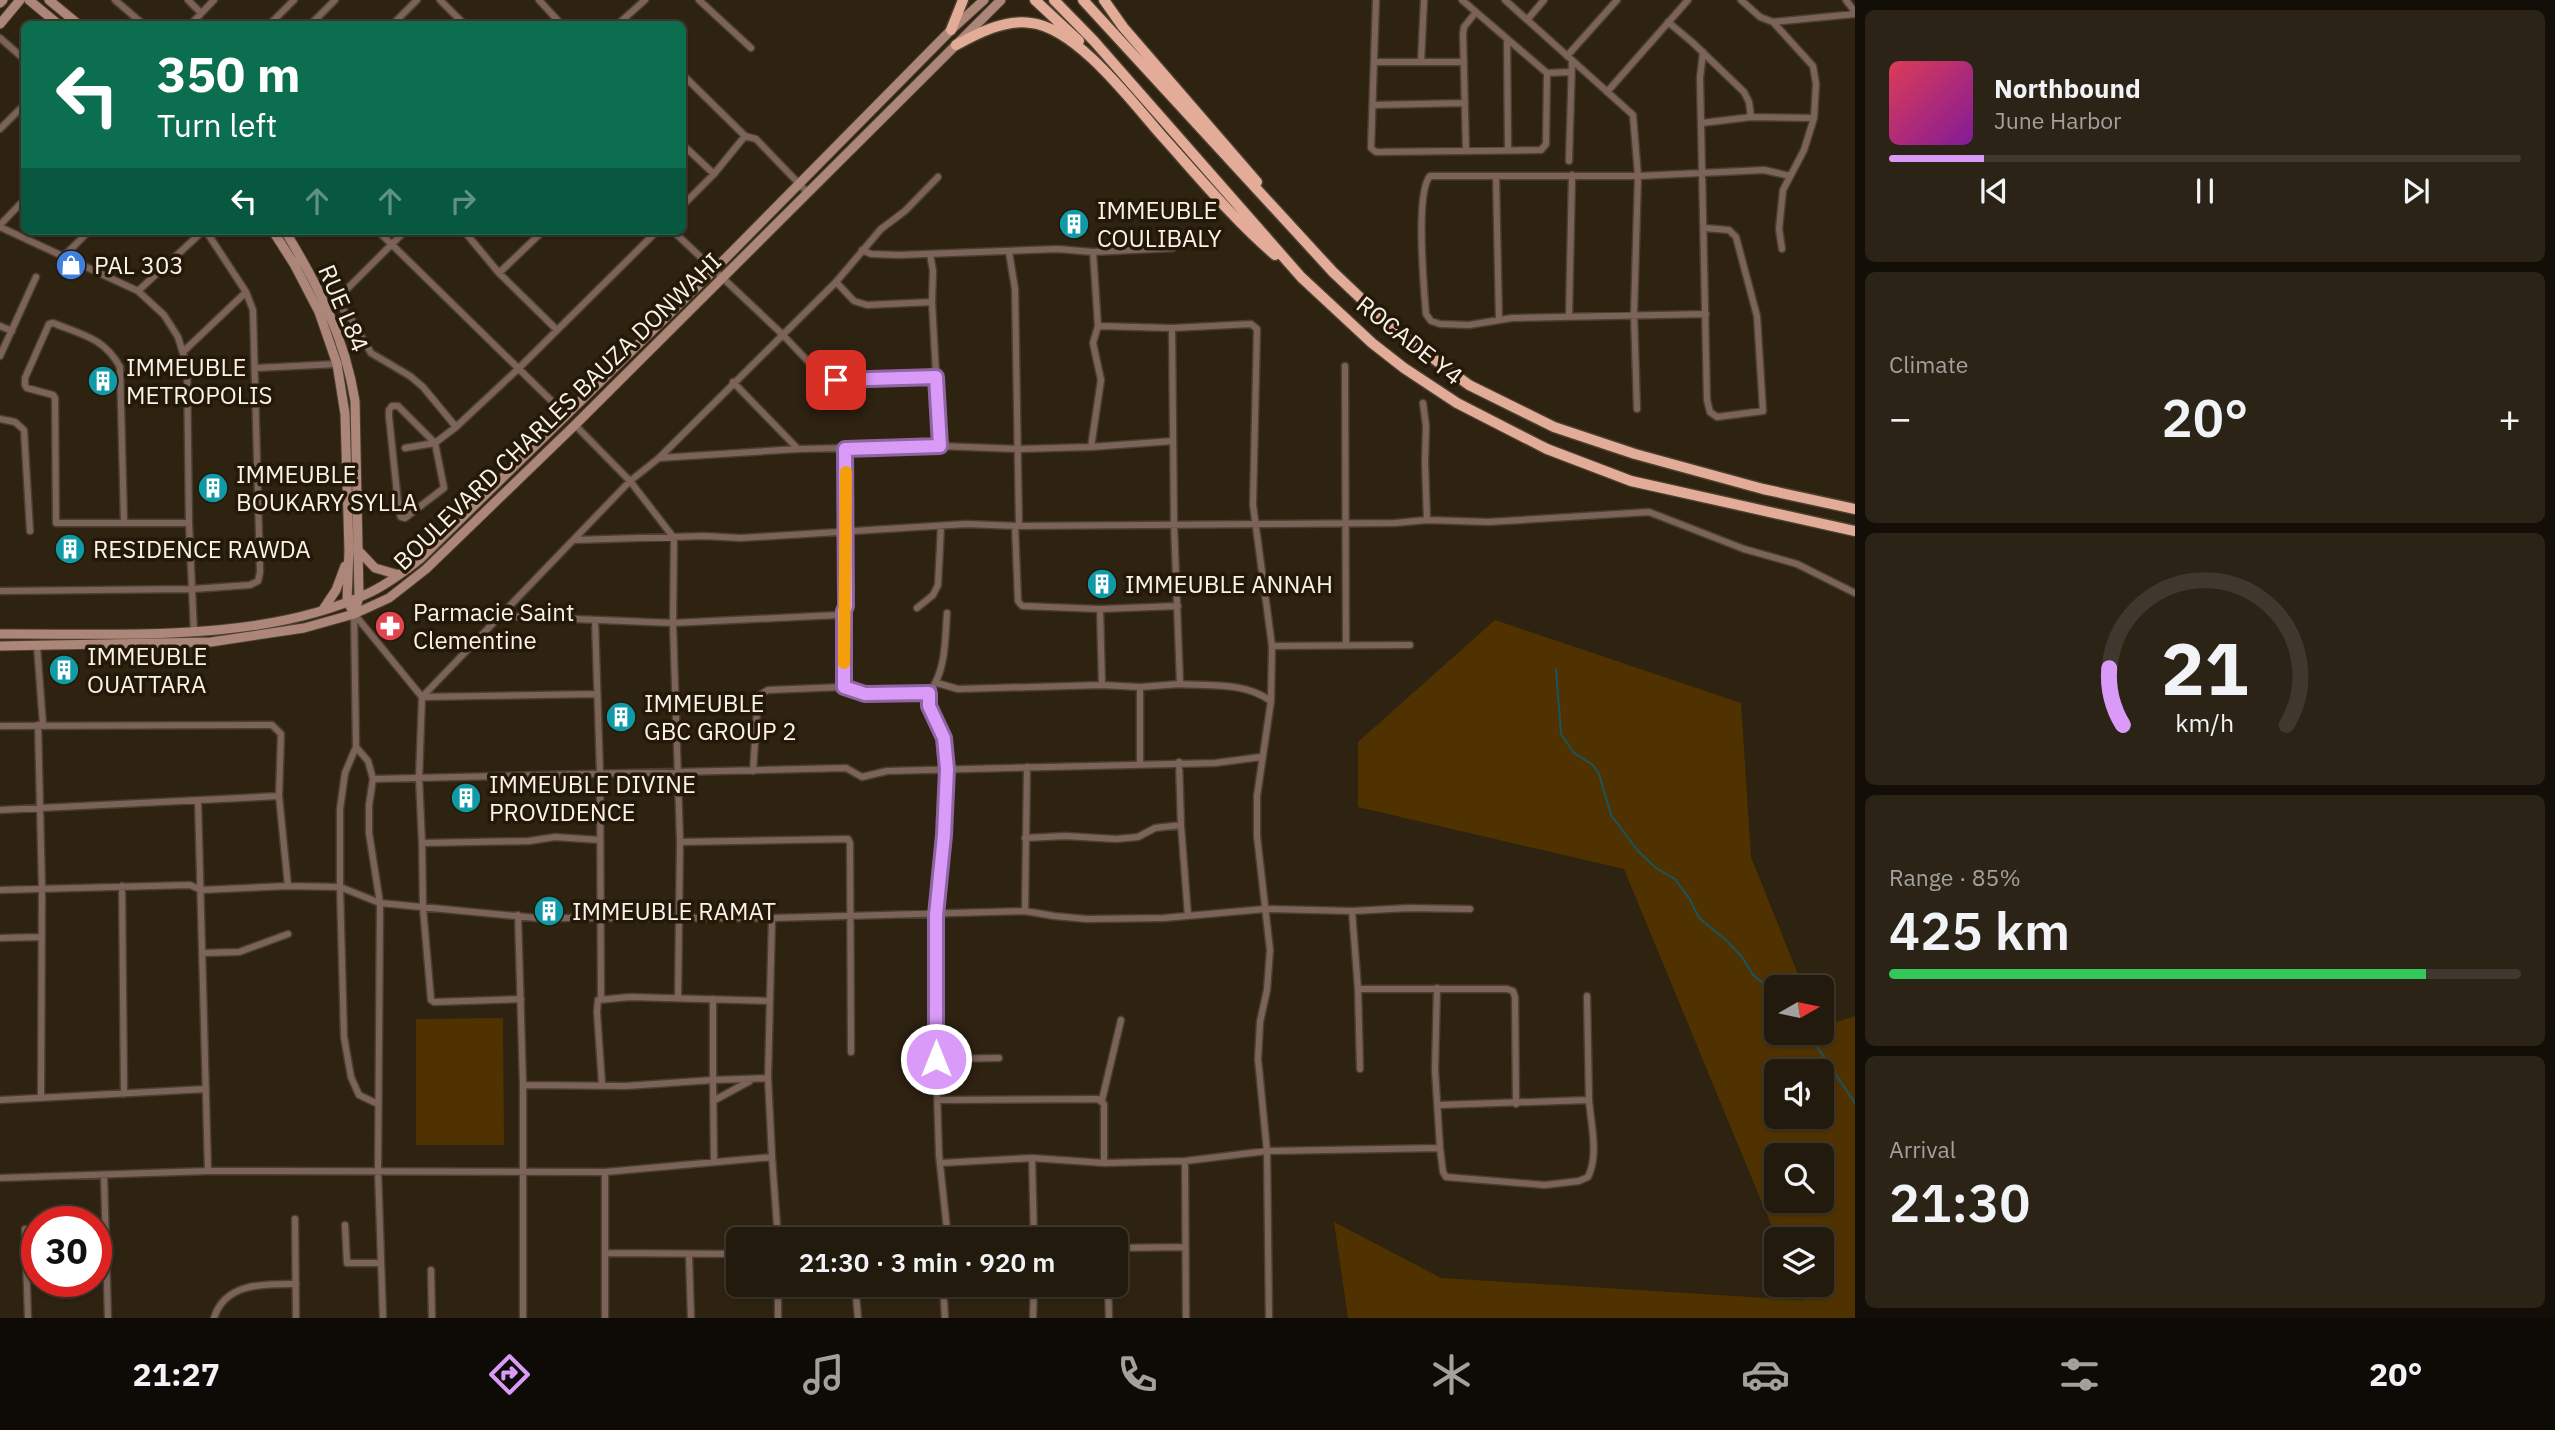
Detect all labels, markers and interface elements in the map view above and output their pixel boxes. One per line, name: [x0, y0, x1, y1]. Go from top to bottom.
text: 350 m: [157, 42, 301, 105]
icon: left: [42, 49, 133, 140]
text: Northbound: [1994, 71, 2141, 105]
text: Turn left: [157, 104, 277, 146]
text: June Harbor: [1994, 105, 2122, 135]
icon: previous: [1975, 172, 2013, 210]
icon: pause: [2186, 172, 2224, 210]
icon: next: [2397, 172, 2435, 210]
icon: left: [225, 182, 263, 220]
icon: ahead: [298, 182, 336, 220]
icon: ahead: [371, 182, 409, 220]
icon: right: [444, 182, 482, 220]
place label: IMMEUBLE COULIBALY: [1097, 194, 1222, 254]
building icon: IMMEUBLE COULIBALY: [1057, 207, 1091, 241]
street label: BOULEVARD CHARLES BAUZA DONWAHI: [386, 245, 728, 577]
shop icon: PAL 303: [54, 248, 88, 282]
place label: PAL 303: [94, 249, 184, 281]
street label: RUE L84: [311, 259, 377, 357]
street label: ROCADE Y4: [1350, 288, 1470, 392]
text: Climate: [1889, 349, 1968, 379]
pin: [806, 350, 866, 410]
place label: IMMEUBLE METROPOLIS: [126, 351, 272, 411]
icon: arrive: [817, 361, 855, 399]
building icon: IMMEUBLE METROPOLIS: [86, 364, 120, 398]
text: 20°: [2162, 384, 2248, 451]
text: −: [1889, 393, 1912, 442]
text: +: [2498, 393, 2521, 442]
place label: IMMEUBLE BOUKARY SYLLA: [236, 458, 418, 518]
building icon: IMMEUBLE BOUKARY SYLLA: [196, 471, 230, 505]
building icon: RESIDENCE RAWDA: [53, 532, 87, 566]
place label: RESIDENCE RAWDA: [93, 533, 311, 565]
building icon: IMMEUBLE ANNAH: [1085, 567, 1119, 601]
place label: IMMEUBLE ANNAH: [1125, 568, 1333, 600]
place label: Parmacie Saint Clementine: [413, 596, 574, 656]
pharmacy icon: Parmacie Saint Clementine: [373, 609, 407, 643]
text: 21: [2161, 620, 2249, 715]
place label: IMMEUBLE OUATTARA: [87, 640, 208, 700]
building icon: IMMEUBLE OUATTARA: [47, 653, 81, 687]
place label: IMMEUBLE GBC GROUP 2: [644, 687, 797, 747]
building icon: IMMEUBLE GBC GROUP 2: [604, 700, 638, 734]
text: km/h: [2176, 706, 2234, 739]
place label: IMMEUBLE DIVINE PROVIDENCE: [489, 768, 696, 828]
building icon: IMMEUBLE DIVINE PROVIDENCE: [449, 781, 483, 815]
text: Range · 85%: [1889, 862, 2021, 892]
building icon: IMMEUBLE RAMAT: [532, 894, 566, 928]
place label: IMMEUBLE RAMAT: [572, 895, 776, 927]
text: 425 km: [1889, 897, 2070, 964]
north arrow: [1764, 975, 1834, 1045]
map controls: [1764, 975, 1834, 1297]
position arrow: [899, 1022, 973, 1096]
button: sound: [1764, 1059, 1834, 1129]
text: Arrival: [1889, 1134, 1956, 1164]
button: search: [1764, 1143, 1834, 1213]
text: 21:30: [1889, 1169, 2030, 1236]
speed limit sign: 30: [21, 1206, 112, 1297]
button: layers: [1764, 1227, 1834, 1297]
text: 21:30 · 3 min · 920 m: [799, 1245, 1055, 1279]
icon: directions: [485, 1350, 534, 1399]
icon: music: [799, 1350, 848, 1399]
icon: phone: [1113, 1350, 1162, 1399]
icon: climate: [1427, 1350, 1476, 1399]
icon: car: [1741, 1350, 1790, 1399]
icon: filters: [2055, 1350, 2104, 1399]
text: 21:27: [133, 1353, 220, 1395]
text: 20°: [2369, 1353, 2422, 1395]

